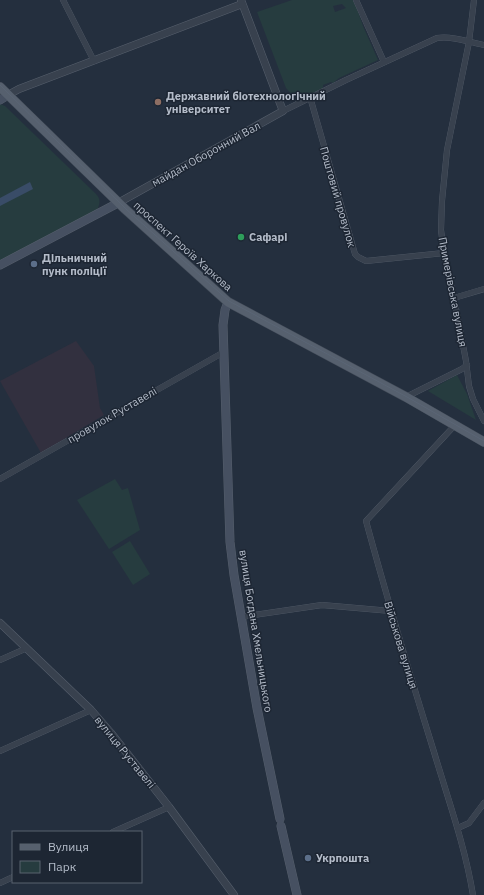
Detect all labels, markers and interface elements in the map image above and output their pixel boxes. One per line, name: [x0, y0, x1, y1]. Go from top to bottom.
place label: Державний біотехнологічний університет: [166, 89, 326, 116]
marker: Державний біотехнологічний університет: [153, 97, 163, 107]
street label: майдан Оборонний Вал: [149, 118, 263, 190]
street label: Поштовий провулок: [317, 145, 359, 249]
street label: проспект Героїв Харкова: [131, 198, 235, 294]
place label: Сафарі: [249, 230, 287, 244]
marker: Сафарі: [236, 232, 246, 242]
street label: Примерівська вулиця: [435, 236, 471, 348]
place label: Дільничний пунк поліції: [42, 251, 107, 278]
marker: Дільничний пунк поліції: [29, 259, 39, 269]
street label: провулок Руставелі: [65, 384, 159, 446]
street label: вулиця Богдана Хмельницького: [236, 549, 276, 713]
street label: Військова вулиця: [381, 600, 421, 690]
street label: вулиця Руставелі: [92, 713, 158, 791]
legend: [12, 831, 142, 883]
text: Вулиця: [48, 839, 89, 854]
place label: Укрпошта: [316, 851, 369, 865]
marker: Укрпошта: [303, 853, 313, 863]
text: Парк: [48, 859, 77, 874]

